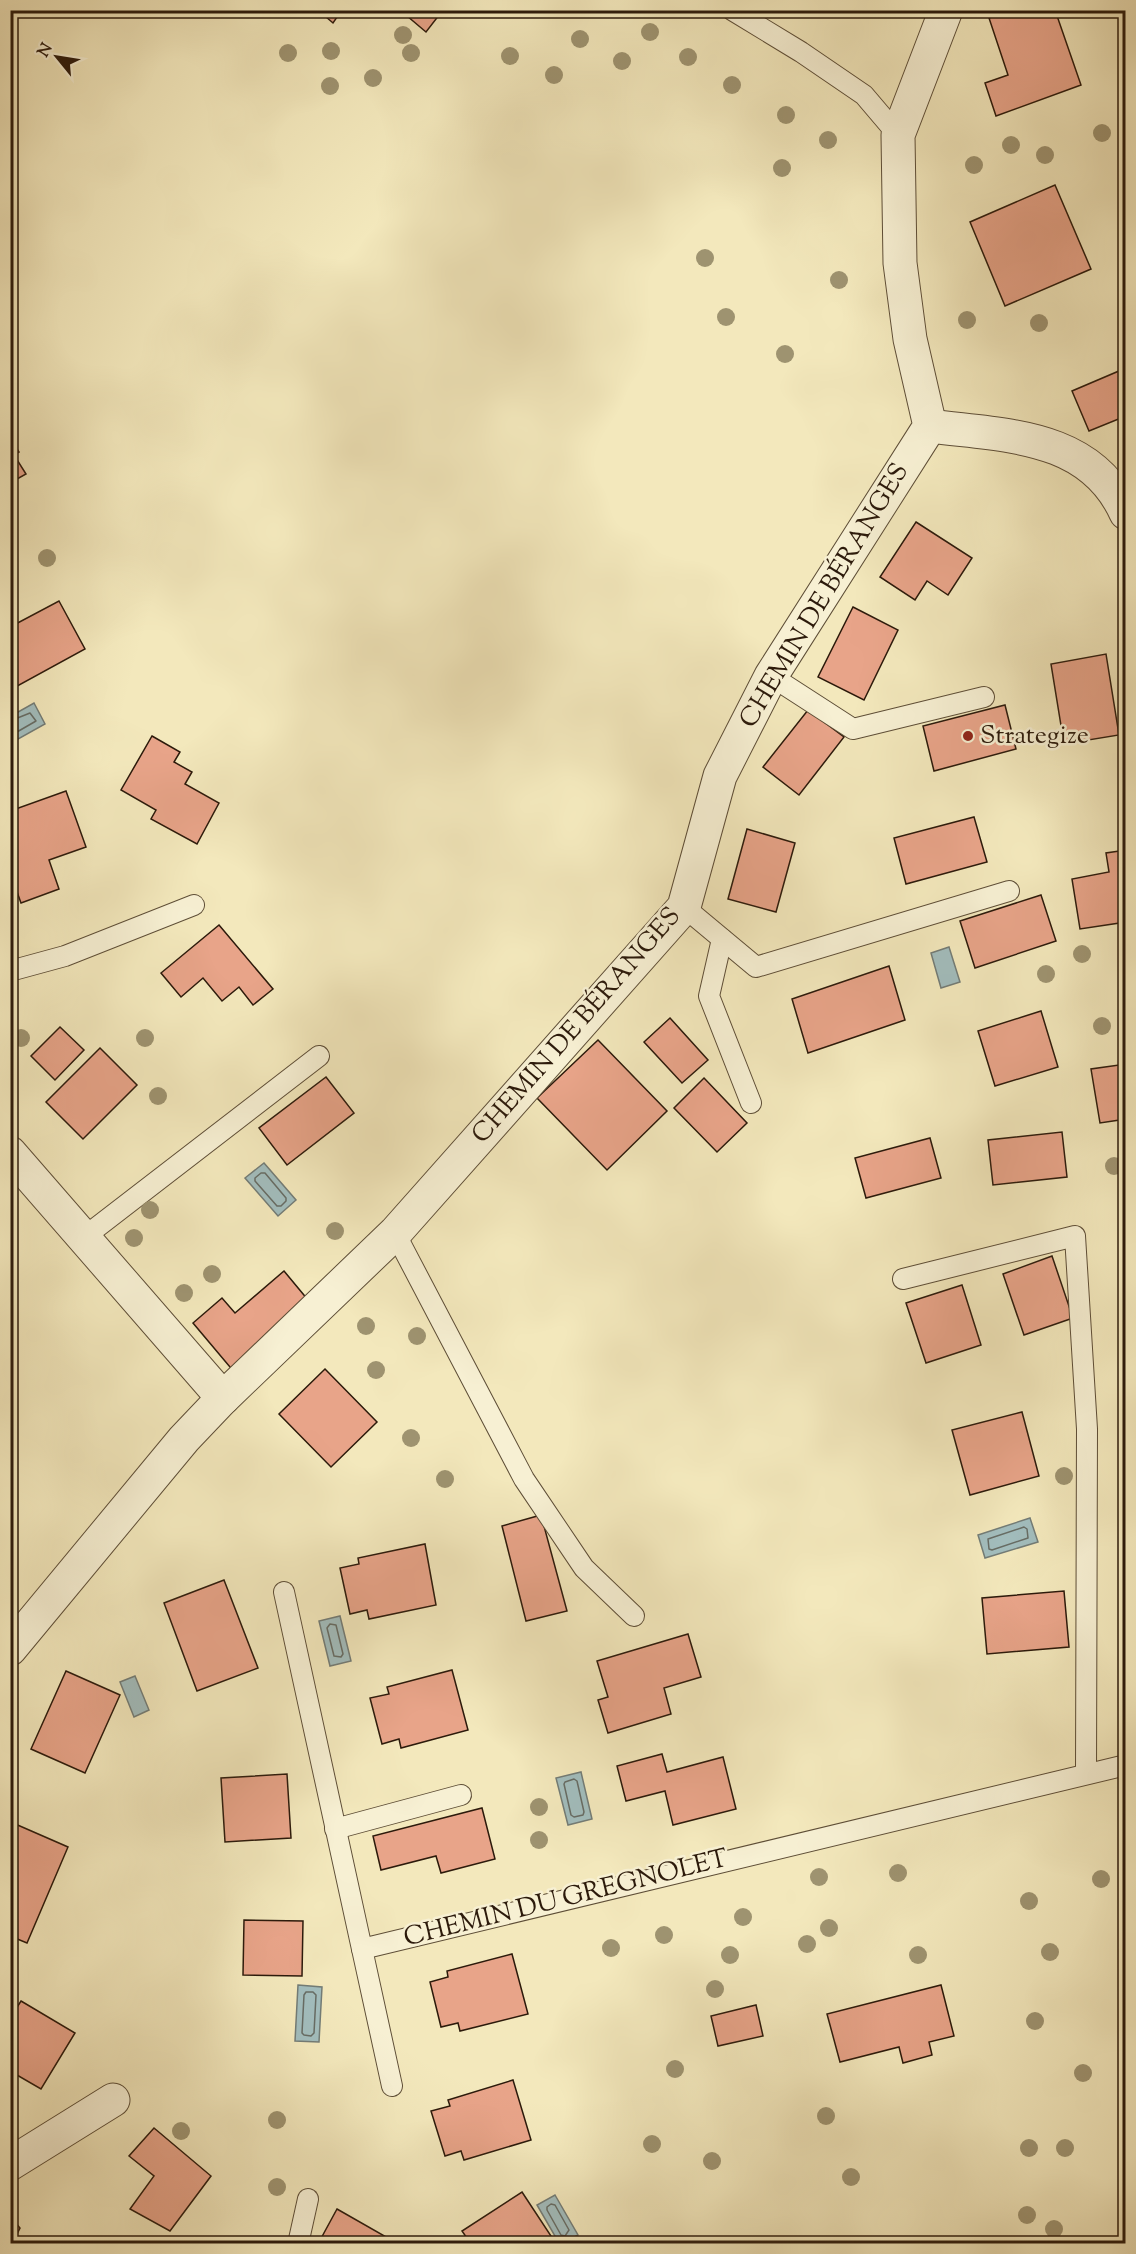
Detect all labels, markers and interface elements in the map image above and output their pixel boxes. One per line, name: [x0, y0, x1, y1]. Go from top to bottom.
north arrow: [27, 27, 87, 87]
text: N: [33, 39, 59, 62]
street label: CHEMIN DE BÉRANGES: [731, 457, 919, 735]
place label: Strategize: [980, 718, 1089, 755]
marker: Strategize: [961, 729, 975, 743]
street label: CHEMIN DE BÉRANGES: [464, 900, 690, 1152]
street label: CHEMIN DU GREGNOLET: [400, 1841, 732, 1957]

